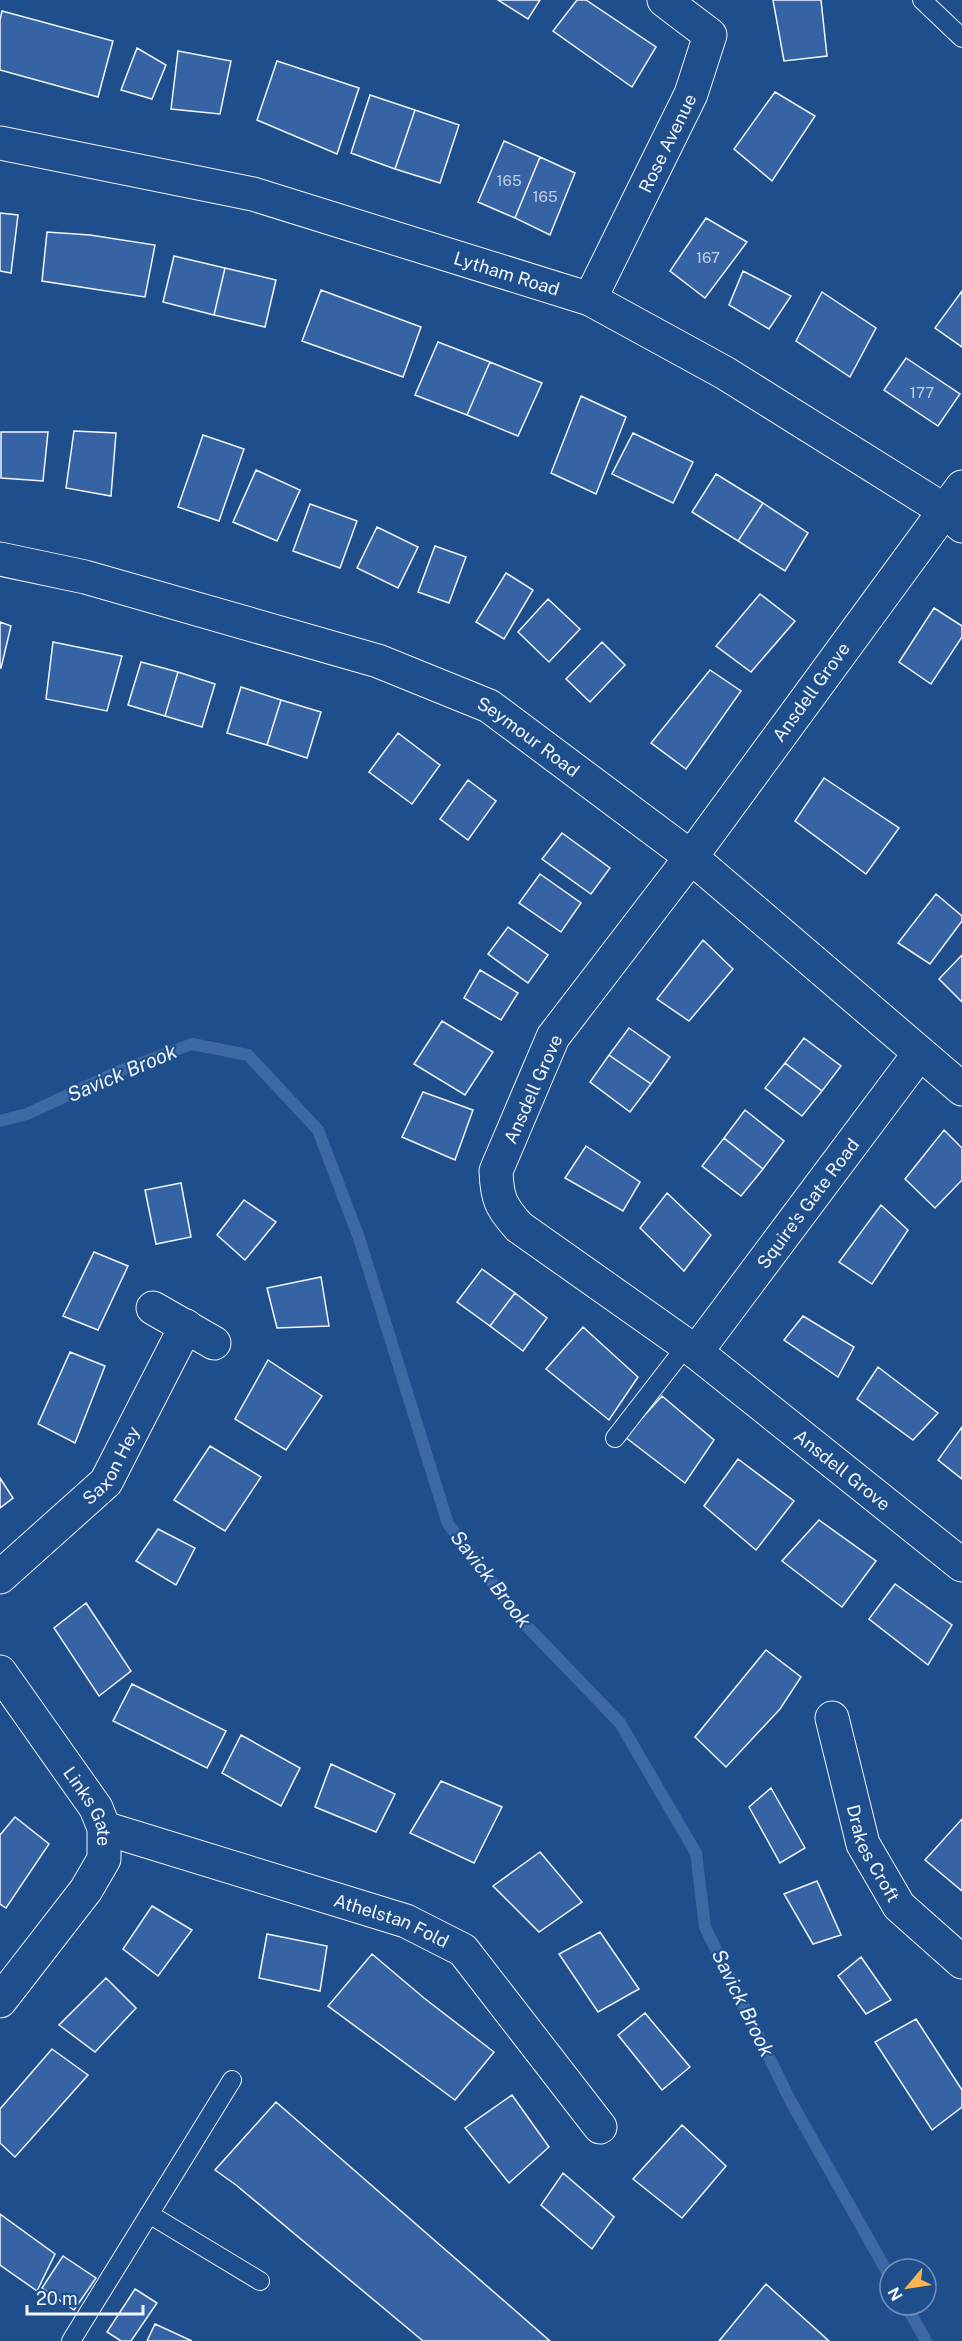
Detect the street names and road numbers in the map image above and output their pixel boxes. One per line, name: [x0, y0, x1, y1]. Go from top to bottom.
street label: Rose Avenue: [634, 90, 700, 196]
street label: Lytham Road: [452, 247, 562, 299]
street label: Ansdell Grove: [768, 638, 854, 746]
street label: Seymour Road: [474, 692, 584, 781]
street label: Ansdell Grove: [500, 1031, 566, 1147]
street label: Squire's Gate Road: [752, 1134, 863, 1272]
street label: Saxon Hey: [78, 1422, 144, 1509]
street label: Ansdell Grove: [790, 1424, 895, 1514]
street label: Links Gate: [59, 1762, 115, 1846]
street label: Drakes Croft: [843, 1802, 905, 1905]
street label: Athelstan Fold: [331, 1889, 452, 1952]

